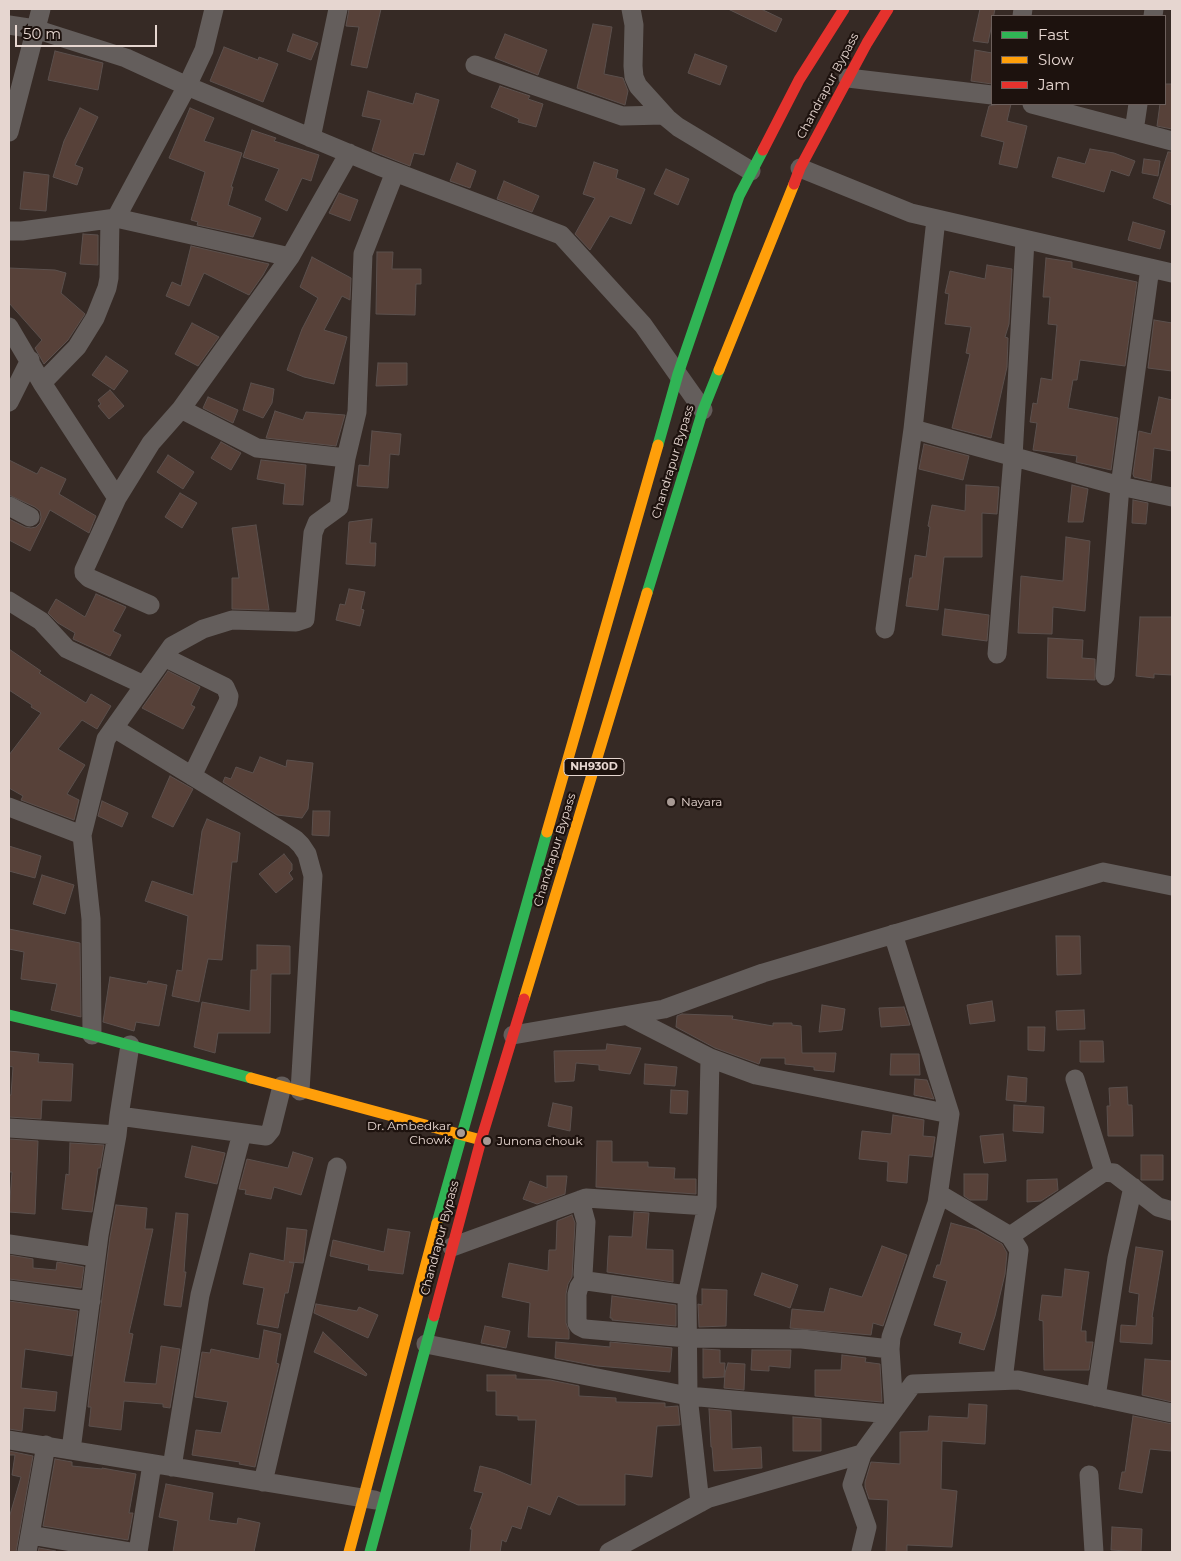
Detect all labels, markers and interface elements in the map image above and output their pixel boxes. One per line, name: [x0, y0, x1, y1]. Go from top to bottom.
scale bar: [18, 15, 160, 47]
legend: [991, 15, 1166, 105]
text: 50 m: [23, 24, 61, 43]
text: Fast: [1038, 25, 1069, 44]
street label: Chandrapur Bypass: [794, 31, 862, 141]
text: Slow: [1038, 50, 1074, 69]
text: Jam: [1038, 75, 1070, 94]
street label: Chandrapur Bypass: [649, 403, 697, 521]
road number: NH930D: [564, 759, 624, 776]
street label: Chandrapur Bypass: [531, 791, 579, 909]
place label: Nayara: [681, 795, 722, 809]
marker: Nayara: [665, 796, 677, 808]
place label: Dr. Ambedkar Chowk: [367, 1119, 451, 1147]
marker: Dr. Ambedkar Chowk: [455, 1127, 467, 1139]
place label: Junona chouk: [497, 1134, 583, 1148]
marker: Junona chouk: [481, 1135, 493, 1147]
street label: Chandrapur Bypass: [418, 1179, 462, 1297]

